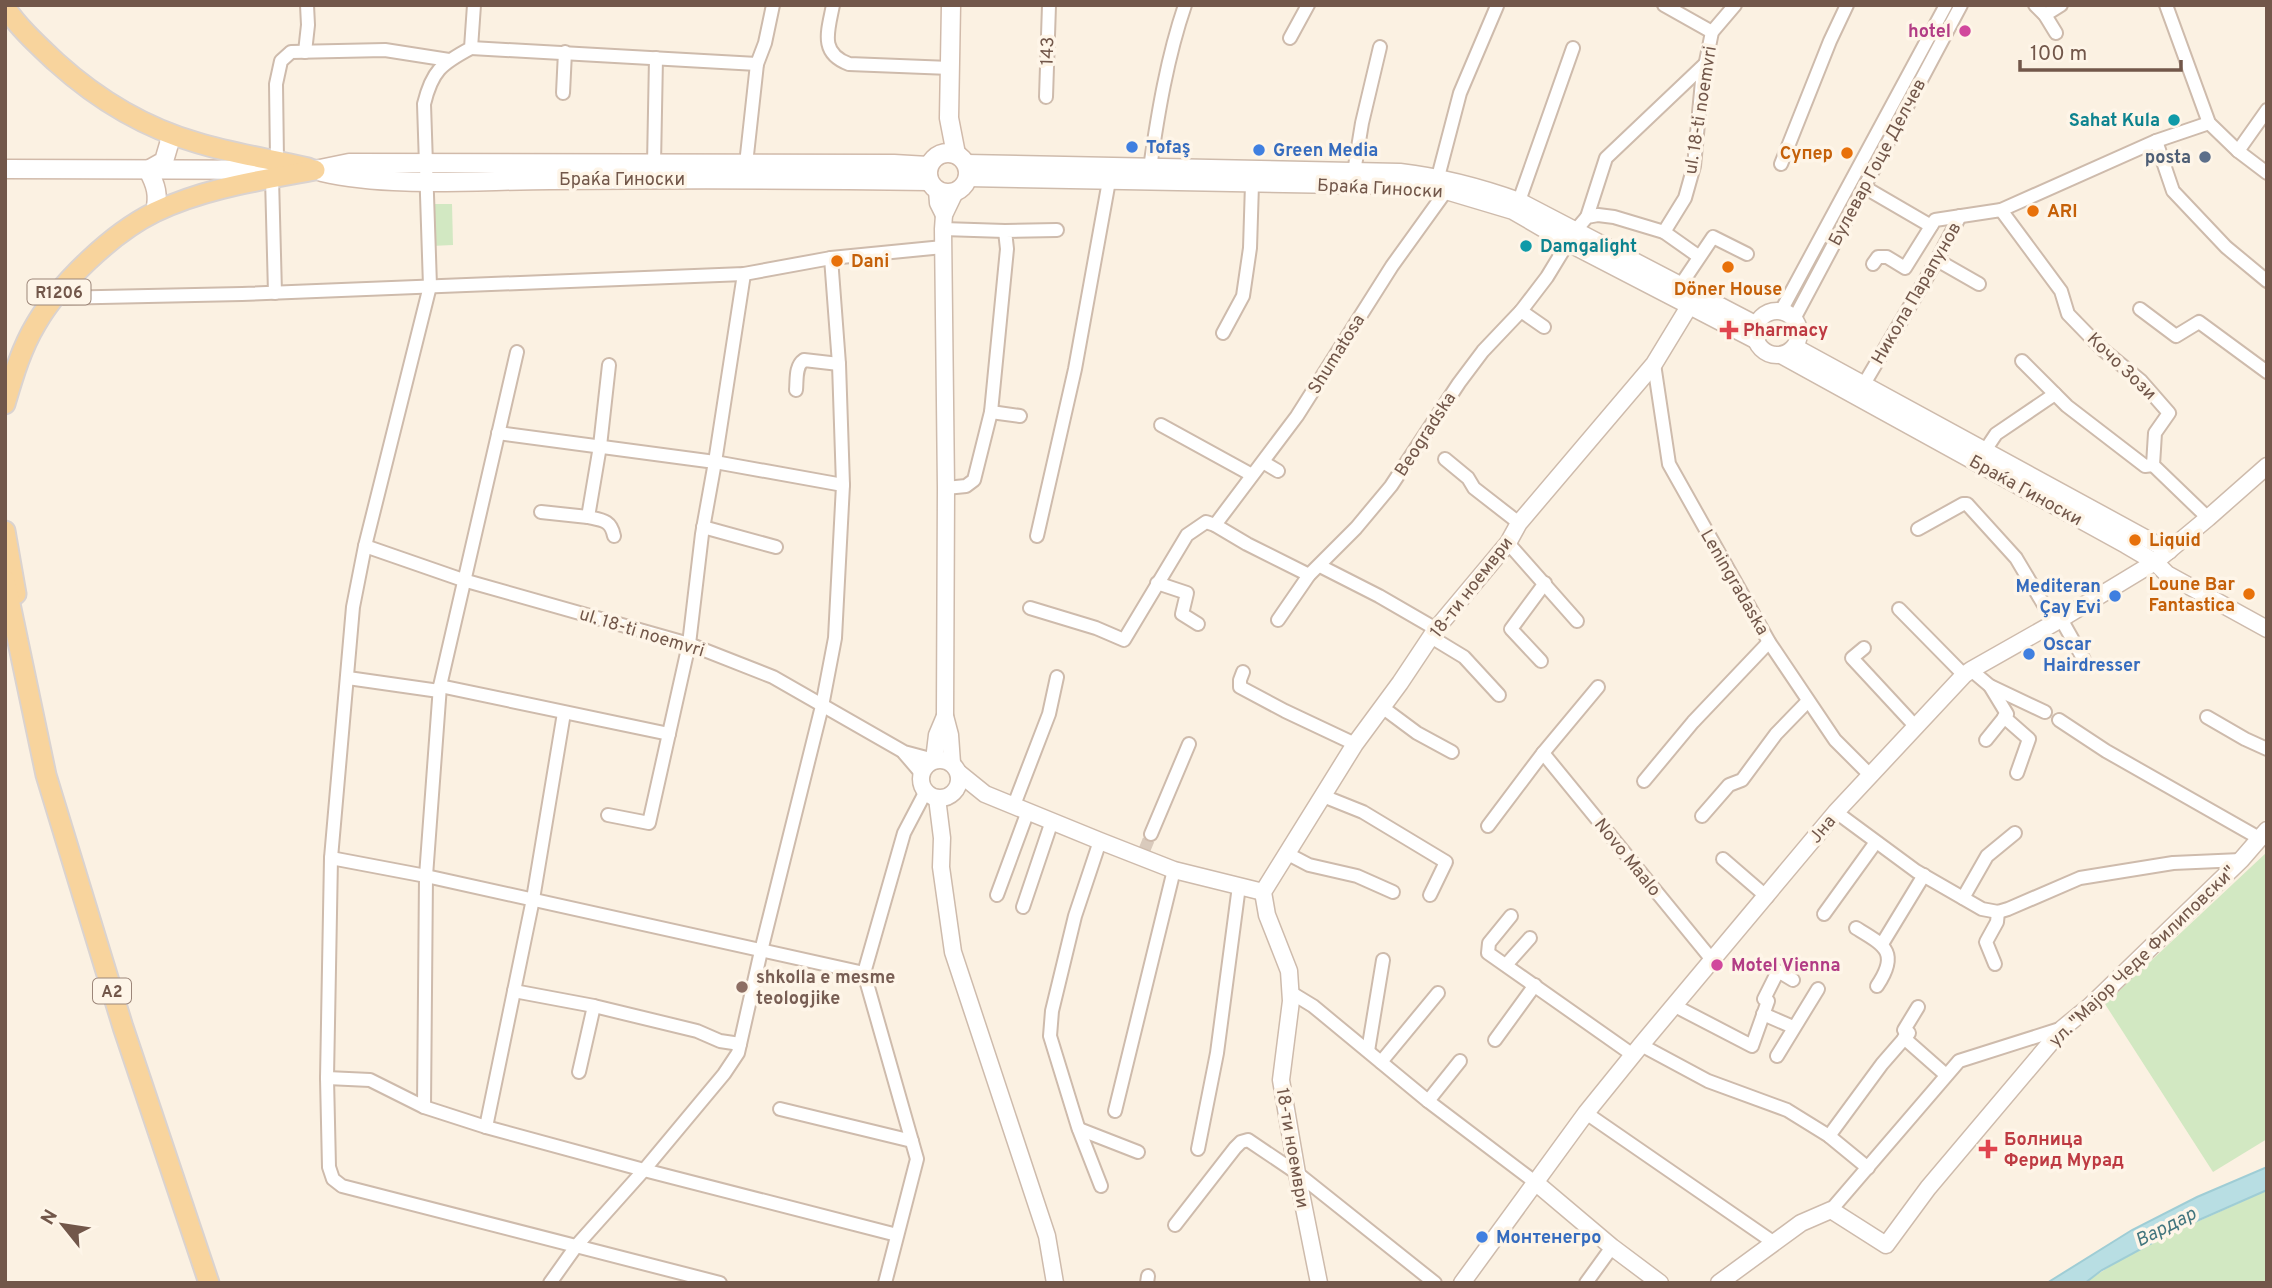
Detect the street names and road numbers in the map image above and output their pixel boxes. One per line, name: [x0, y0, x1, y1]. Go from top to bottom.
street label: 143: [1037, 36, 1060, 66]
street label: ul. 18-ti noemvri: [1680, 44, 1723, 176]
street label: Булевар Гоце Делчев: [1824, 75, 1932, 250]
street label: Браќа Гиноски: [559, 169, 685, 192]
street label: Браќа Гиноски: [1316, 175, 1443, 204]
street label: Никола Парапунов: [1867, 218, 1967, 369]
road number: R1206: [28, 280, 90, 304]
street label: Shumatosa: [1304, 311, 1371, 399]
street label: Кочо Зози: [2081, 328, 2161, 406]
street label: Beogradska: [1390, 388, 1462, 481]
street label: Браќа Гиноски: [1965, 451, 2086, 532]
street label: Leningradaska: [1694, 526, 1773, 640]
street label: 18-ти ноември: [1426, 533, 1519, 643]
street label: ul. 18-ti noemvri: [576, 603, 707, 663]
street label: Јна: [1805, 811, 1842, 849]
street label: Novo Maalo: [1588, 814, 1665, 902]
street label: ул. "Мајор Чеде Филиповски": [2045, 862, 2241, 1053]
road number: A2: [93, 979, 131, 1004]
street label: 18-ти ноември: [1270, 1086, 1313, 1210]

